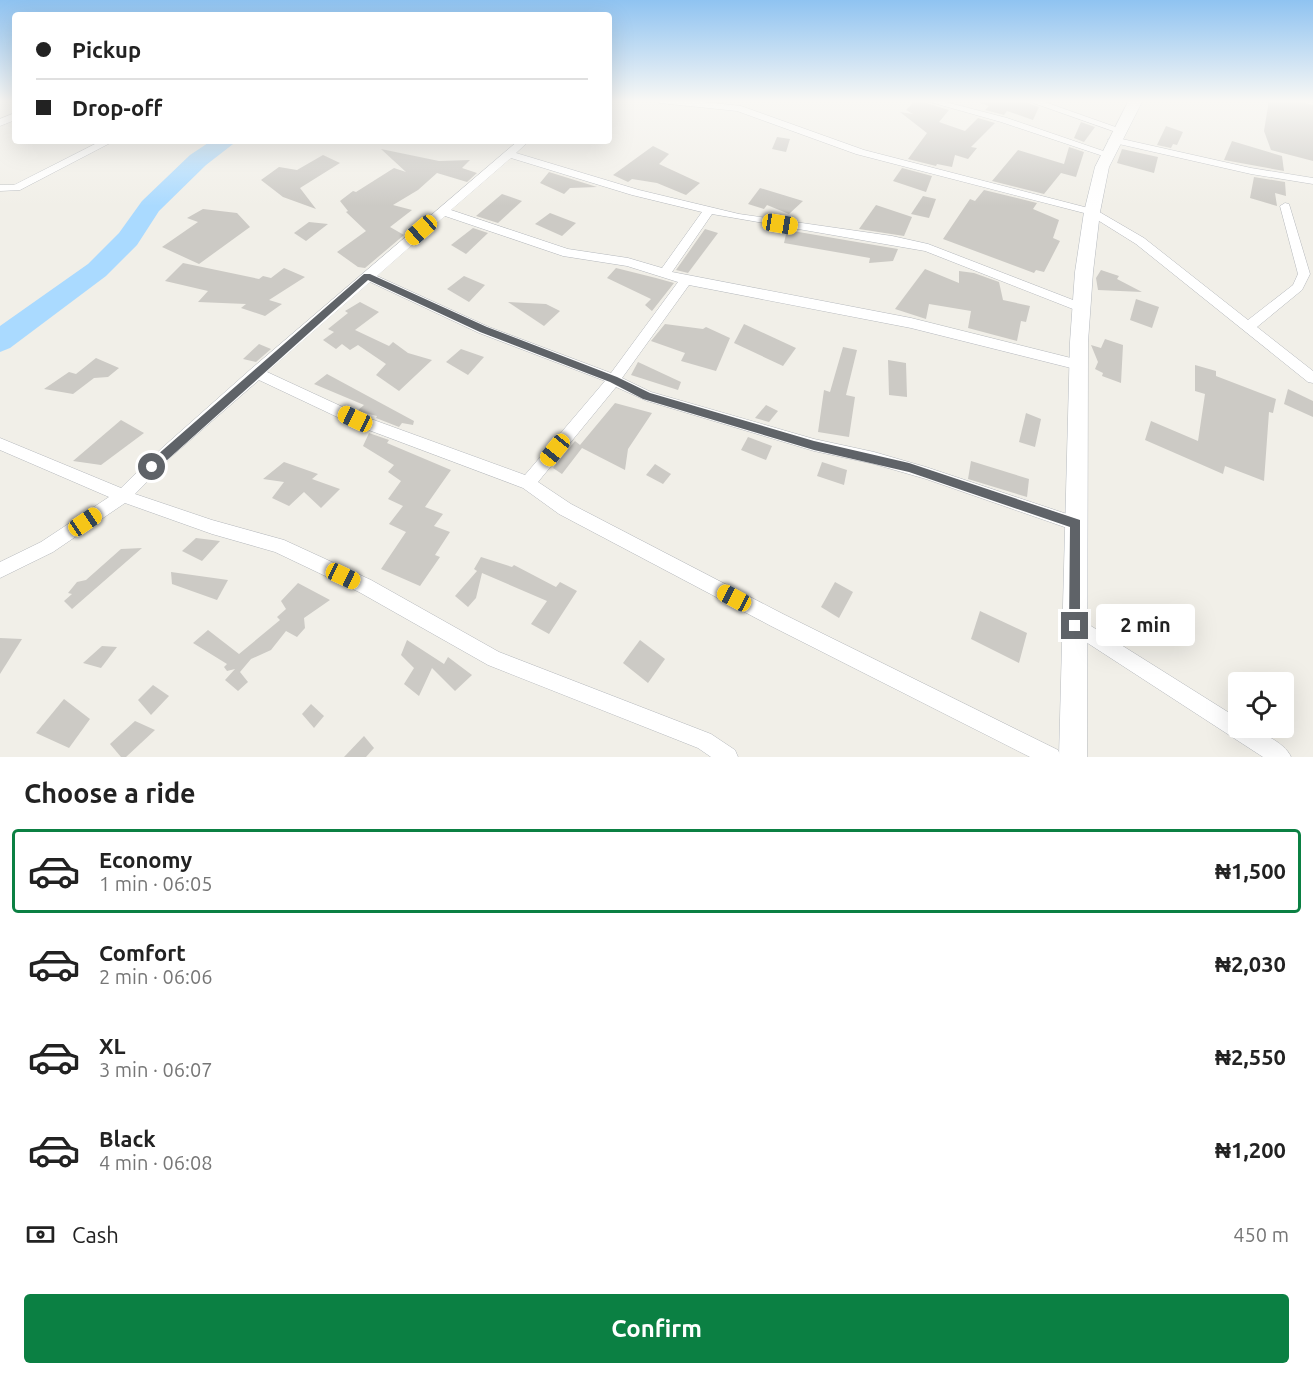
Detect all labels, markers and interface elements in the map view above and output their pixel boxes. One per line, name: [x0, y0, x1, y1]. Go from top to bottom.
text: Pickup: [72, 37, 141, 62]
text: Drop-off: [72, 95, 162, 120]
car: [402, 211, 440, 249]
car: [761, 212, 799, 236]
car: [335, 403, 375, 435]
car: [537, 430, 573, 470]
route start: [138, 453, 165, 480]
car: [65, 504, 105, 540]
car: [323, 560, 363, 592]
car: [714, 582, 754, 614]
callout: 2 min: [1096, 605, 1195, 647]
route end: [1061, 612, 1088, 639]
text: 2 min: [1120, 613, 1171, 636]
map controls: [1228, 672, 1294, 738]
button: locate: [1228, 672, 1294, 738]
text: Choose a ride: [24, 778, 196, 808]
icon: car: [27, 844, 81, 898]
text: Economy: [99, 847, 192, 872]
text: ₦1,500: [1215, 858, 1286, 883]
text: 1 min · 06:05: [99, 872, 213, 895]
icon: car: [27, 937, 81, 991]
text: Comfort: [99, 940, 186, 965]
text: ₦2,030: [1215, 951, 1286, 976]
text: 2 min · 06:06: [99, 965, 213, 988]
icon: car: [27, 1030, 81, 1084]
text: XL: [99, 1033, 126, 1058]
text: ₦2,550: [1215, 1044, 1286, 1069]
text: 3 min · 06:07: [99, 1058, 213, 1081]
icon: car: [27, 1123, 81, 1177]
text: Black: [99, 1126, 156, 1151]
text: ₦1,200: [1215, 1137, 1286, 1162]
text: 4 min · 06:08: [99, 1151, 213, 1174]
icon: cash: [24, 1218, 57, 1251]
text: Cash: [72, 1222, 119, 1247]
text: 450 m: [1233, 1223, 1289, 1246]
button: Confirm: [24, 1294, 1289, 1363]

